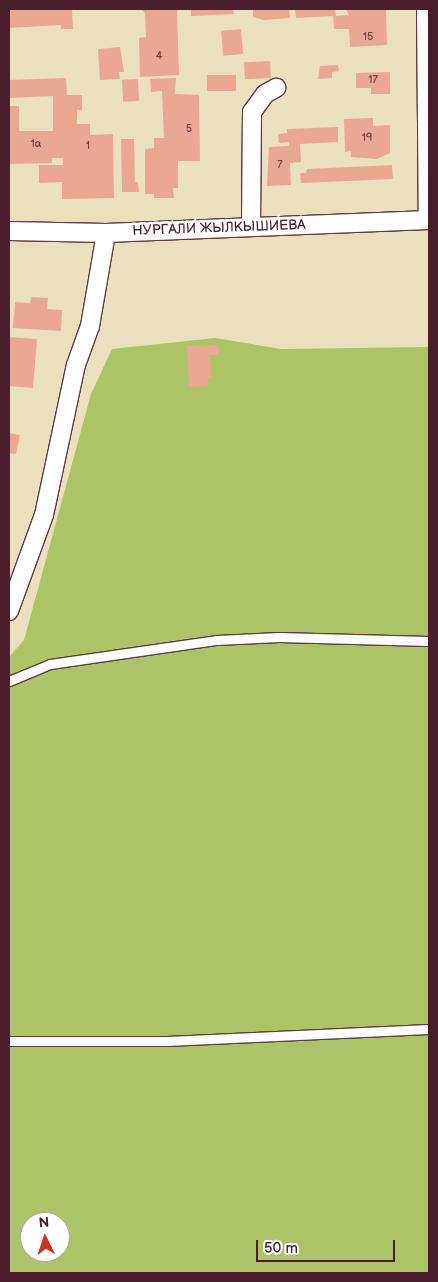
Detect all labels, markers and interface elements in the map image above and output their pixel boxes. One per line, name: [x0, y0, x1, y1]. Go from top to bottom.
house number: 15: [363, 30, 373, 44]
house number: 4: [156, 49, 162, 63]
house number: 17: [368, 73, 378, 87]
house number: 5: [186, 122, 192, 136]
house number: 19: [362, 131, 372, 145]
house number: 1а: [31, 137, 41, 151]
house number: 1: [86, 139, 90, 153]
house number: 7: [277, 158, 283, 172]
street label: НУРГАЛИ ЖЫЛКЫШИЕВА: [132, 217, 306, 239]
north arrow: [20, 1212, 70, 1262]
text: N: [38, 1214, 50, 1231]
scale bar: [258, 1230, 397, 1262]
text: 50 m: [264, 1239, 298, 1258]

